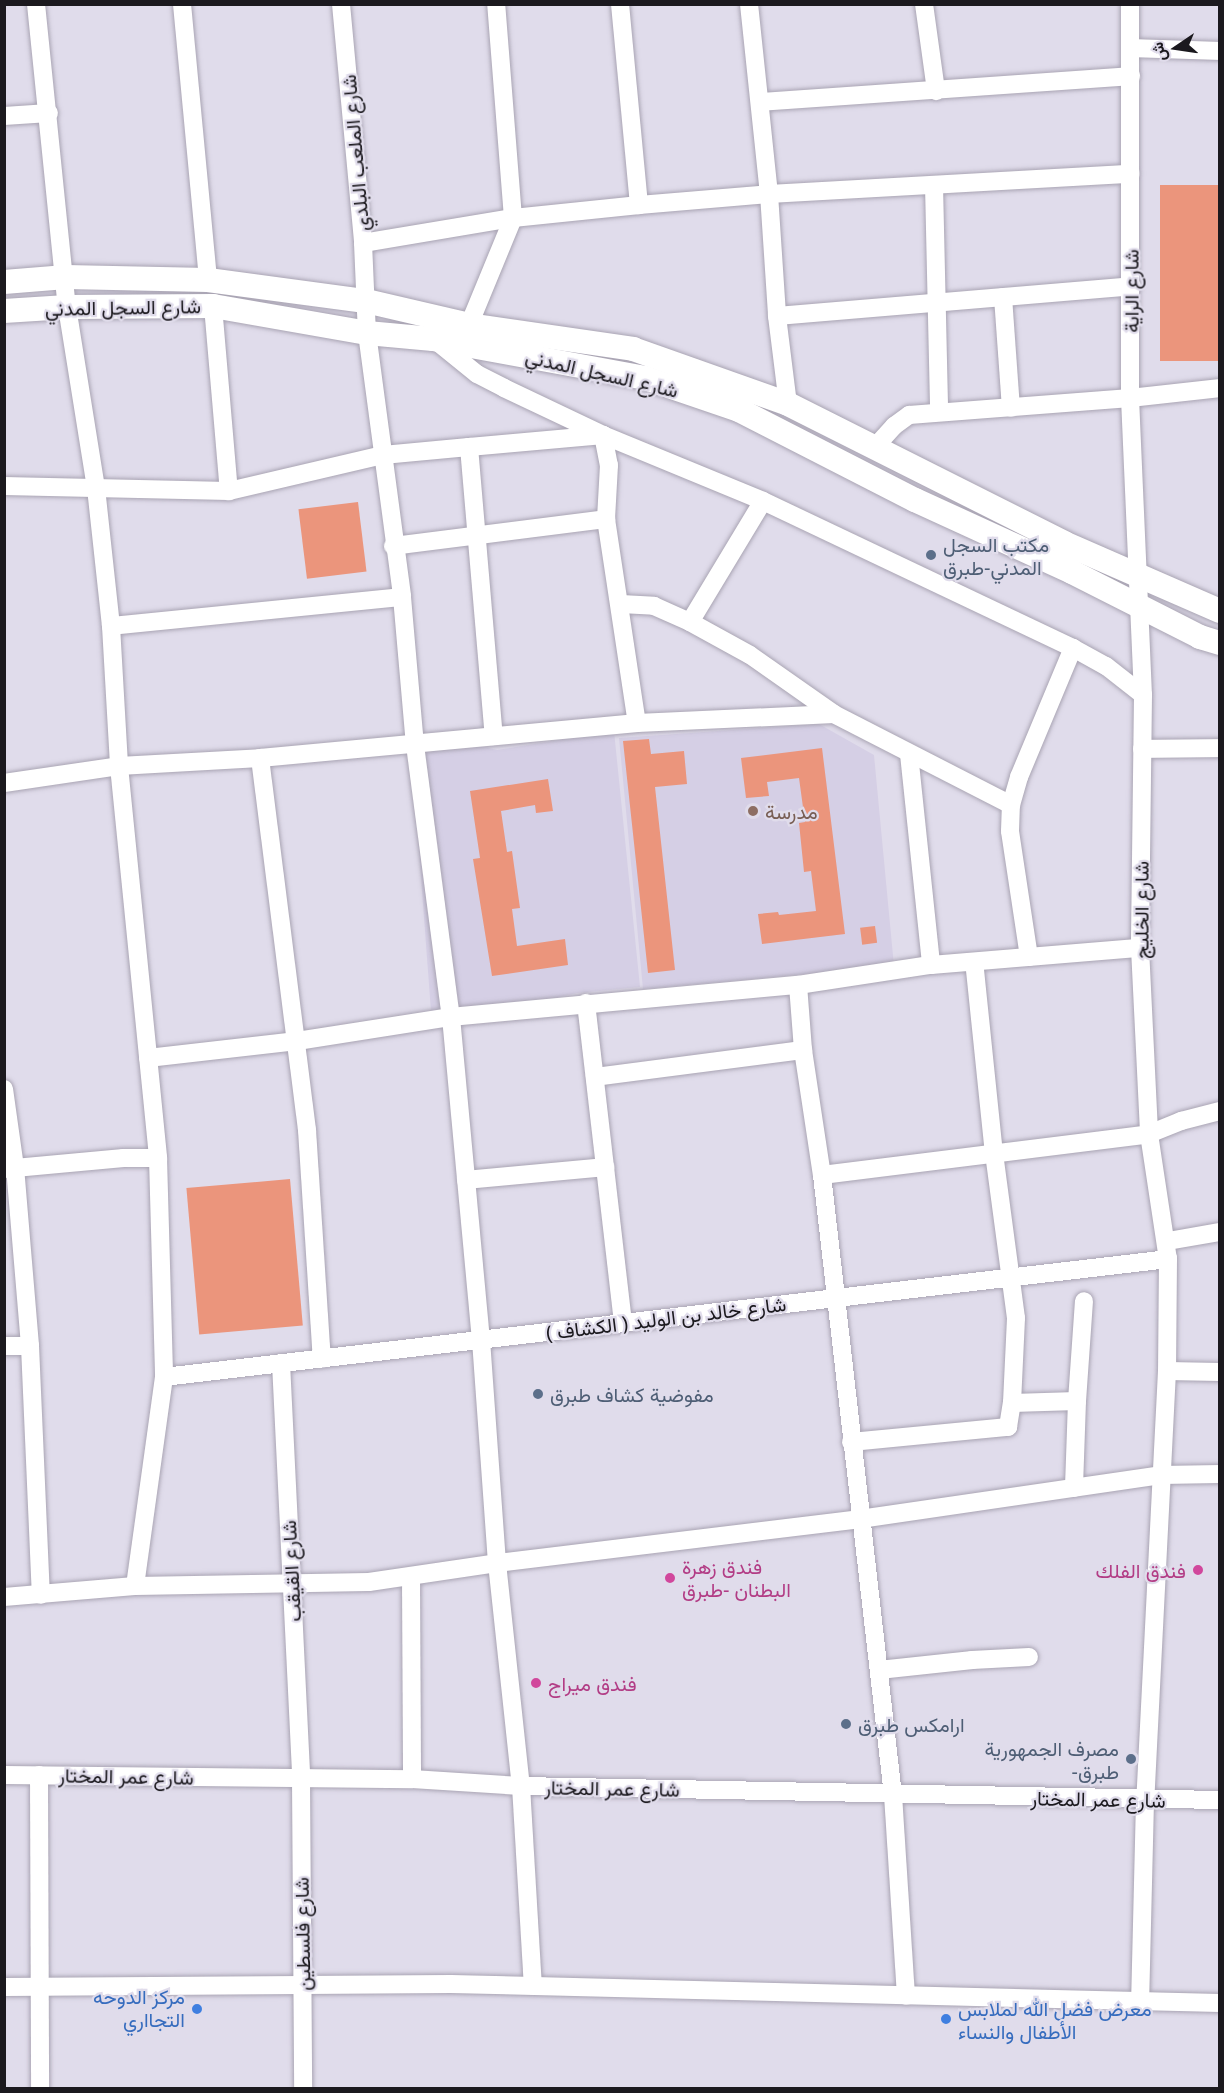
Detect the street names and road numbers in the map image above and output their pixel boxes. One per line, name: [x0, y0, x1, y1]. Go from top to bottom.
street label: شارع الملعب البلدي: [336, 74, 374, 232]
street label: شارع الراية: [1119, 249, 1143, 333]
street label: شارع السجل المدني: [45, 294, 201, 320]
street label: شارع السجل المدني: [523, 344, 681, 402]
street label: شارع الخليج: [1129, 861, 1153, 959]
street label: شارع خالد بن الوليد ( الكشاف ): [545, 1291, 787, 1345]
street label: شارع القيقب: [276, 1520, 306, 1622]
street label: شارع عمر المختار: [58, 1763, 194, 1789]
street label: شارع عمر المختار: [544, 1775, 680, 1801]
street label: شارع عمر المختار: [1030, 1786, 1166, 1812]
street label: شارع فلسطين: [289, 1877, 315, 1991]

